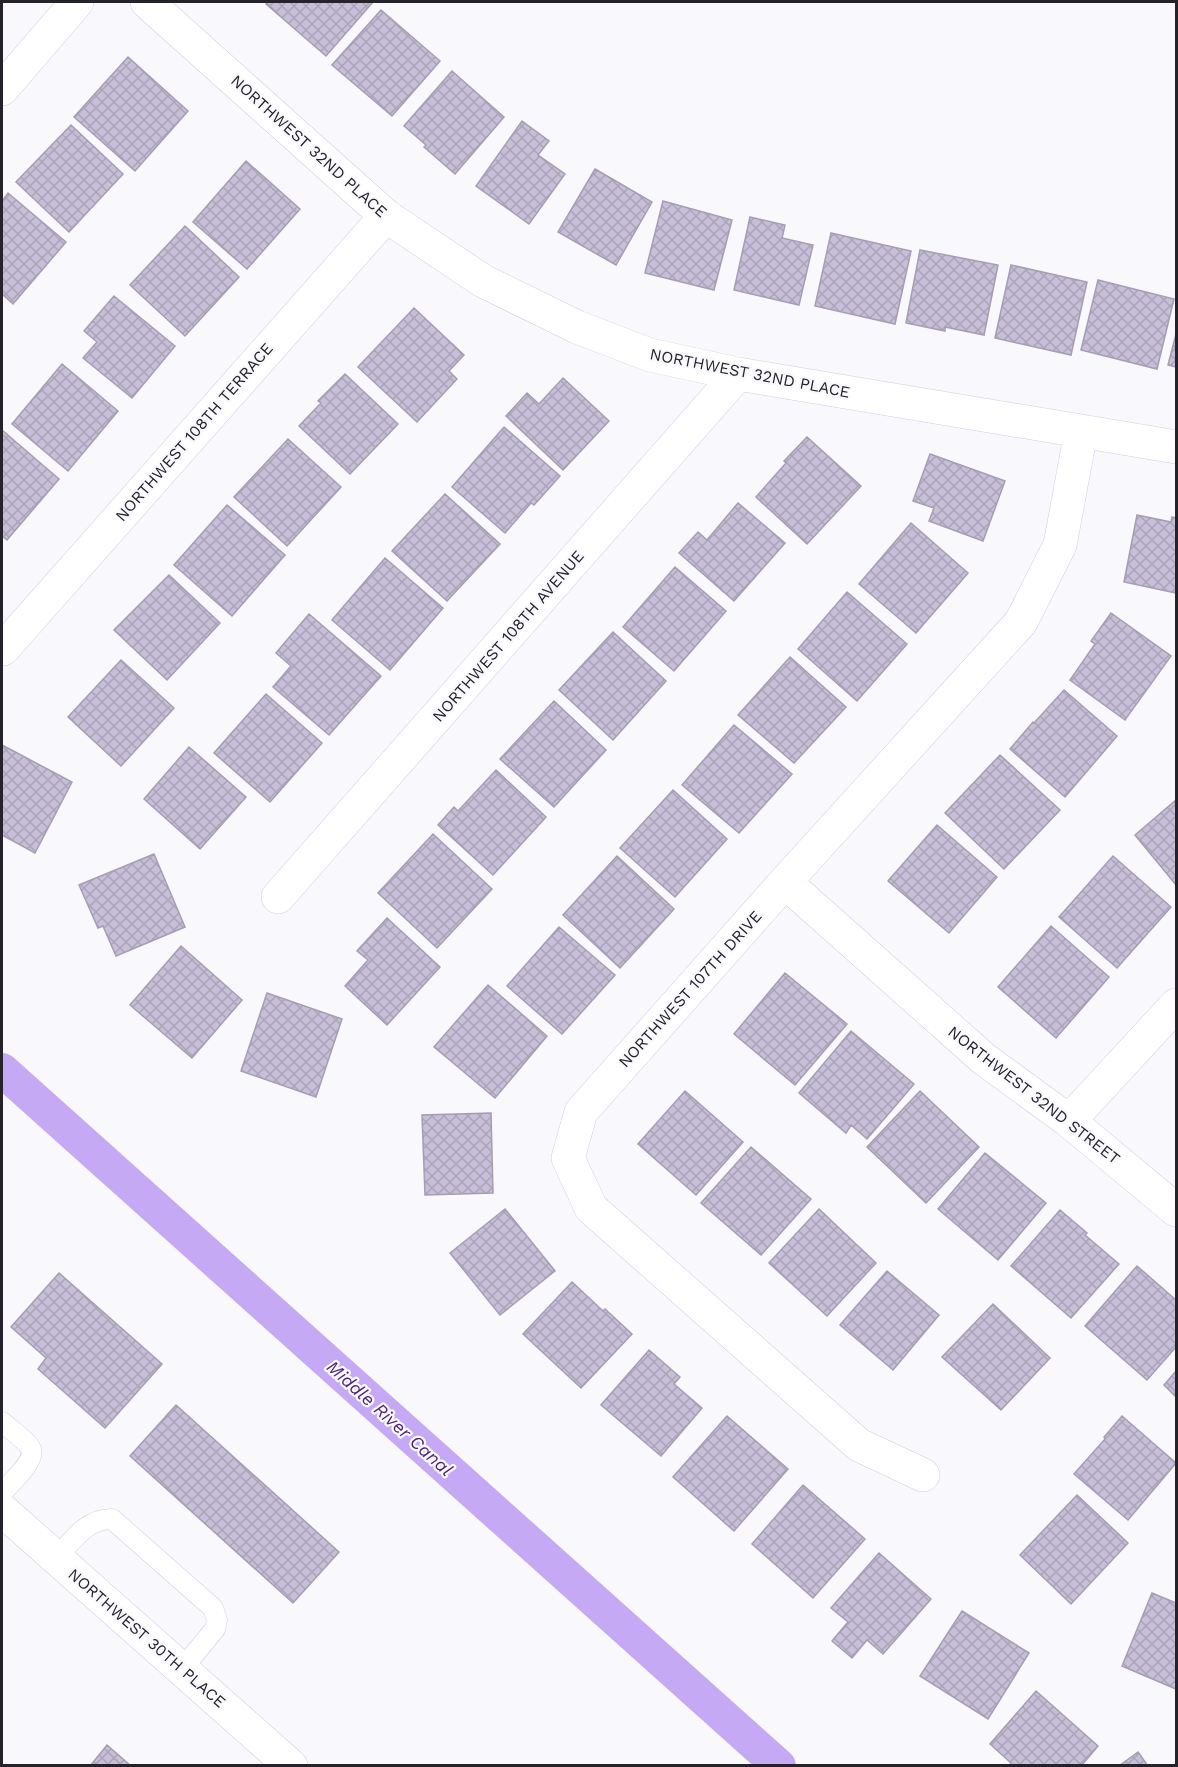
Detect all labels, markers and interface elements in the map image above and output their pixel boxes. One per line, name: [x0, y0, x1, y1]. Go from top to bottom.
street label: NORTHWEST 32ND PLACE: [227, 71, 391, 221]
street label: NORTHWEST 108TH TERRACE: [111, 339, 277, 525]
street label: NORTHWEST 32ND PLACE: [648, 344, 852, 402]
street label: NORTHWEST 108TH AVENUE: [428, 546, 588, 726]
street label: NORTHWEST 107TH DRIVE: [615, 907, 765, 1071]
street label: NORTHWEST 32ND STREET: [944, 1022, 1124, 1168]
water label: Middle River Canal: [323, 1356, 457, 1480]
street label: NORTHWEST 30TH PLACE: [64, 1564, 230, 1712]

